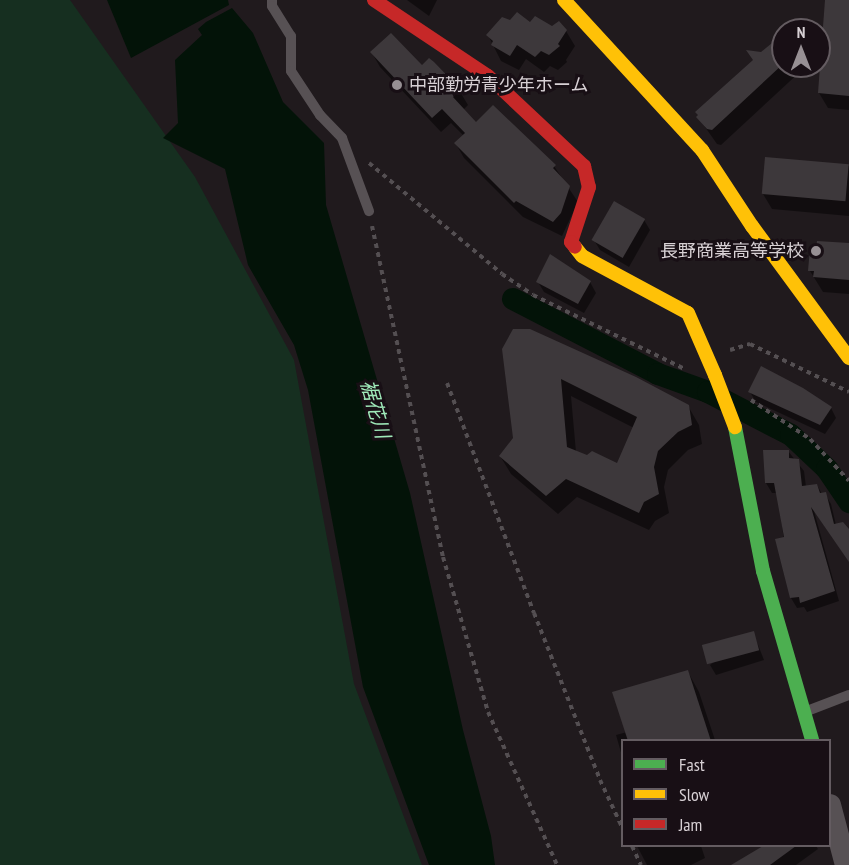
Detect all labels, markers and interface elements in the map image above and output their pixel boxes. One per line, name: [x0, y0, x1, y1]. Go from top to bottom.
north arrow: [771, 18, 831, 78]
text: N: [797, 22, 805, 42]
place label: 中部勤労青少年ホーム: [409, 74, 589, 96]
marker: 中部勤労青少年ホーム: [390, 78, 404, 92]
place label: 長野商業高等学校: [660, 240, 804, 262]
marker: 長野商業高等学校: [809, 244, 823, 258]
water label: 裾花川: [355, 377, 395, 441]
legend: [621, 739, 831, 847]
text: Fast: [679, 753, 705, 776]
text: Slow: [679, 783, 709, 806]
text: Jam: [679, 813, 702, 836]

